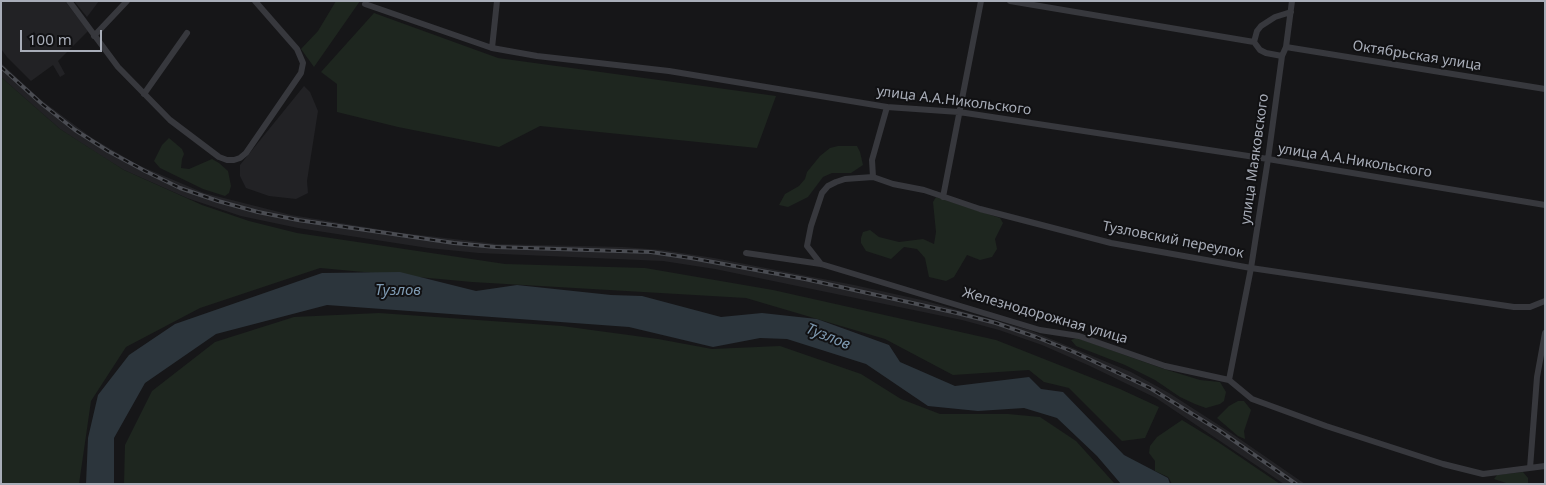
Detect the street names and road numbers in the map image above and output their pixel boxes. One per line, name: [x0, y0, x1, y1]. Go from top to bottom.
street label: Октябрьская улица: [1351, 38, 1483, 74]
street label: улица А.А.Никольского: [876, 83, 1032, 119]
street label: улица Маяковского: [1238, 93, 1272, 225]
street label: улица А.А.Никольского: [1277, 141, 1433, 181]
street label: Тузловский переулок: [1101, 218, 1245, 262]
street label: Железнодорожная улица: [960, 284, 1130, 348]

